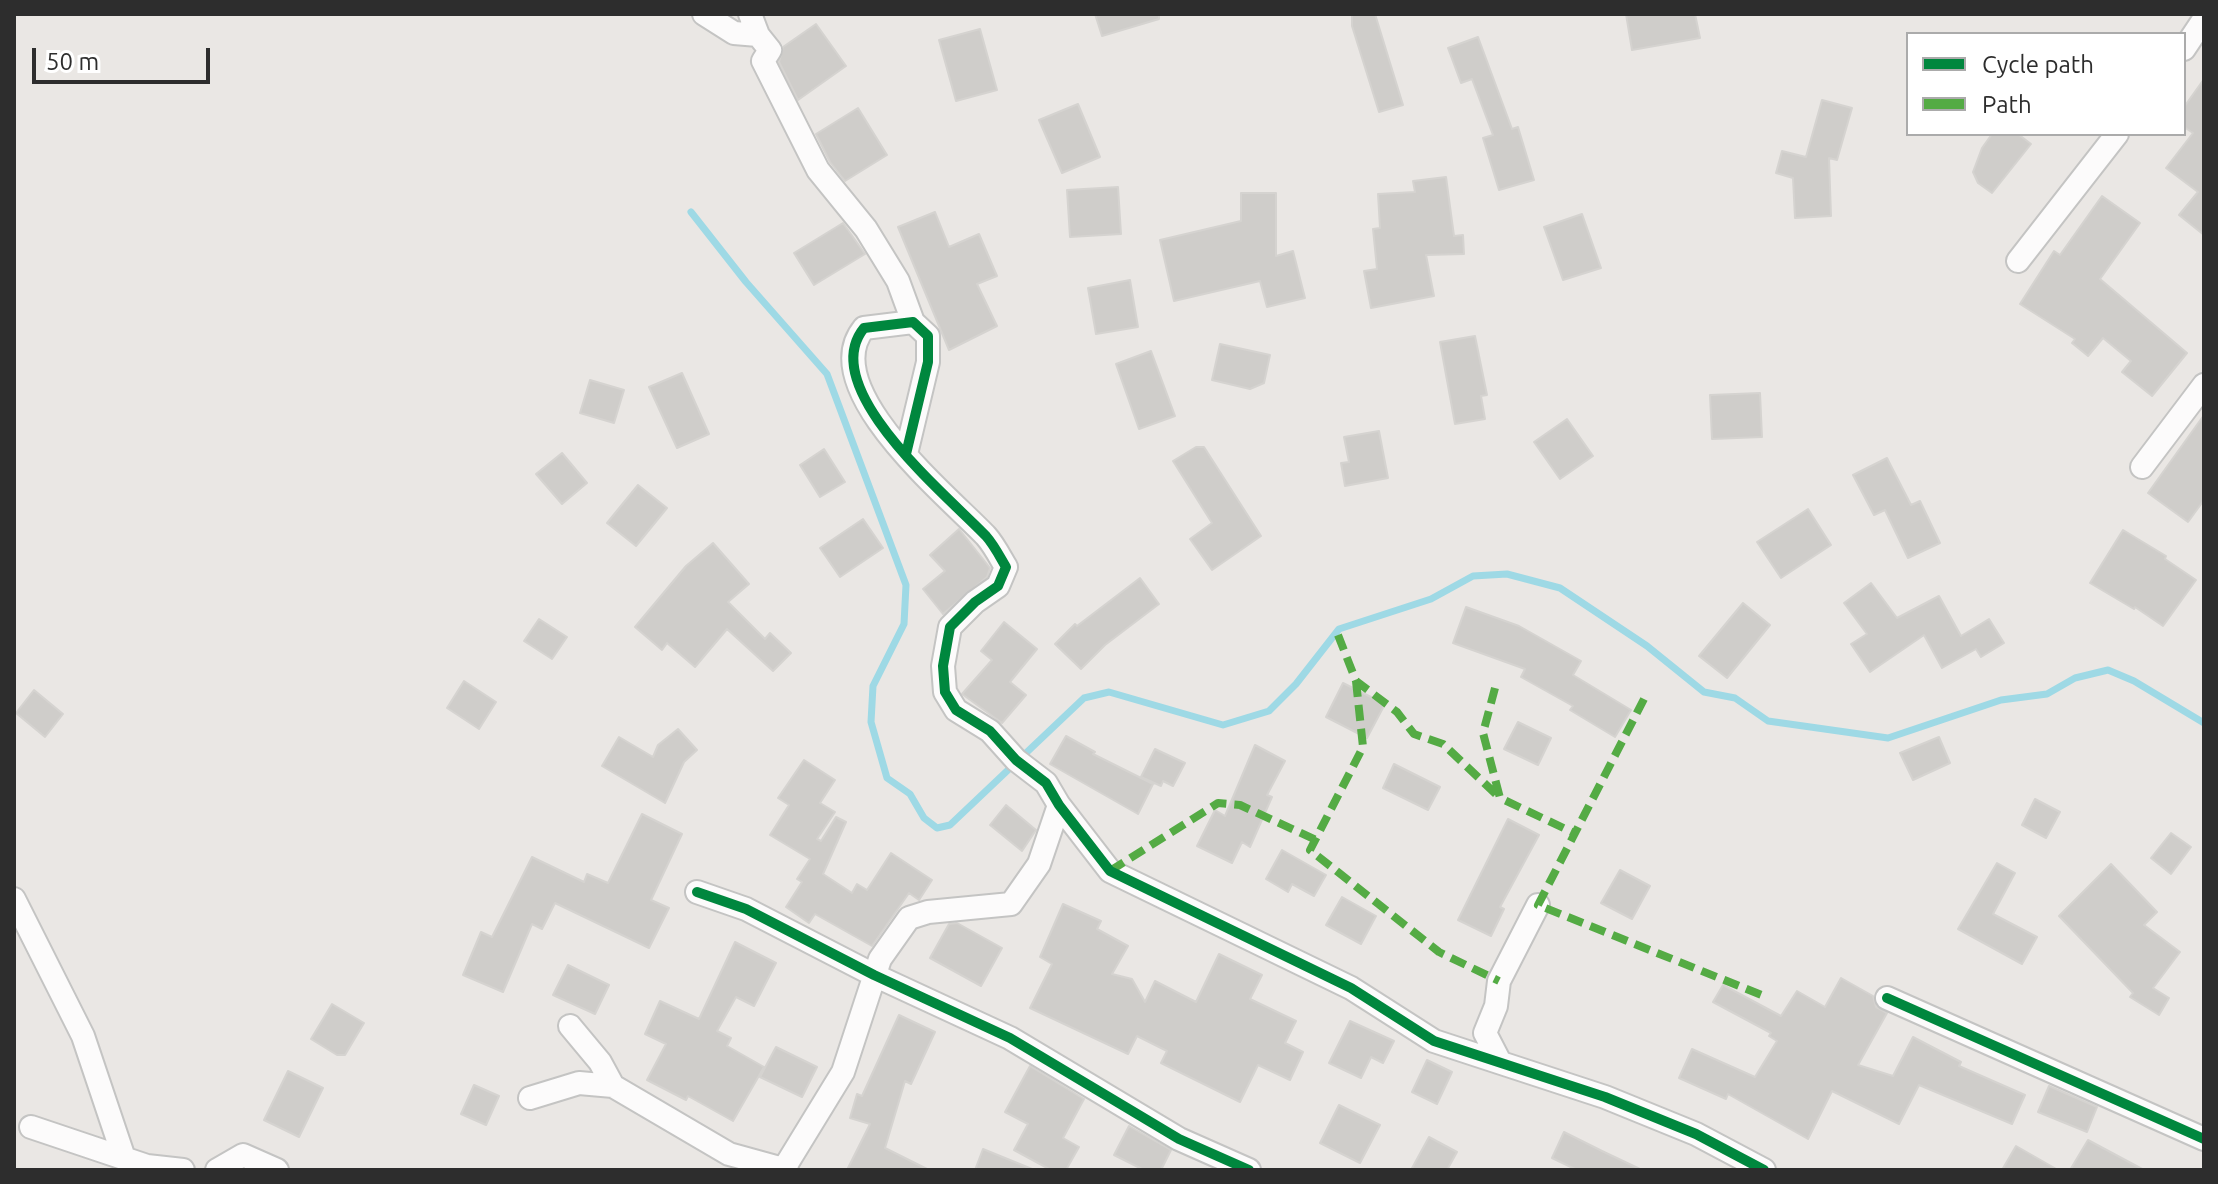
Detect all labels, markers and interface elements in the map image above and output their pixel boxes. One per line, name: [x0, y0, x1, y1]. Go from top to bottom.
scale bar: [36, 32, 214, 82]
legend: [1906, 32, 2186, 136]
text: 50 m: [46, 48, 99, 75]
text: Cycle path: [1982, 51, 2094, 78]
text: Path: [1982, 91, 2032, 118]

